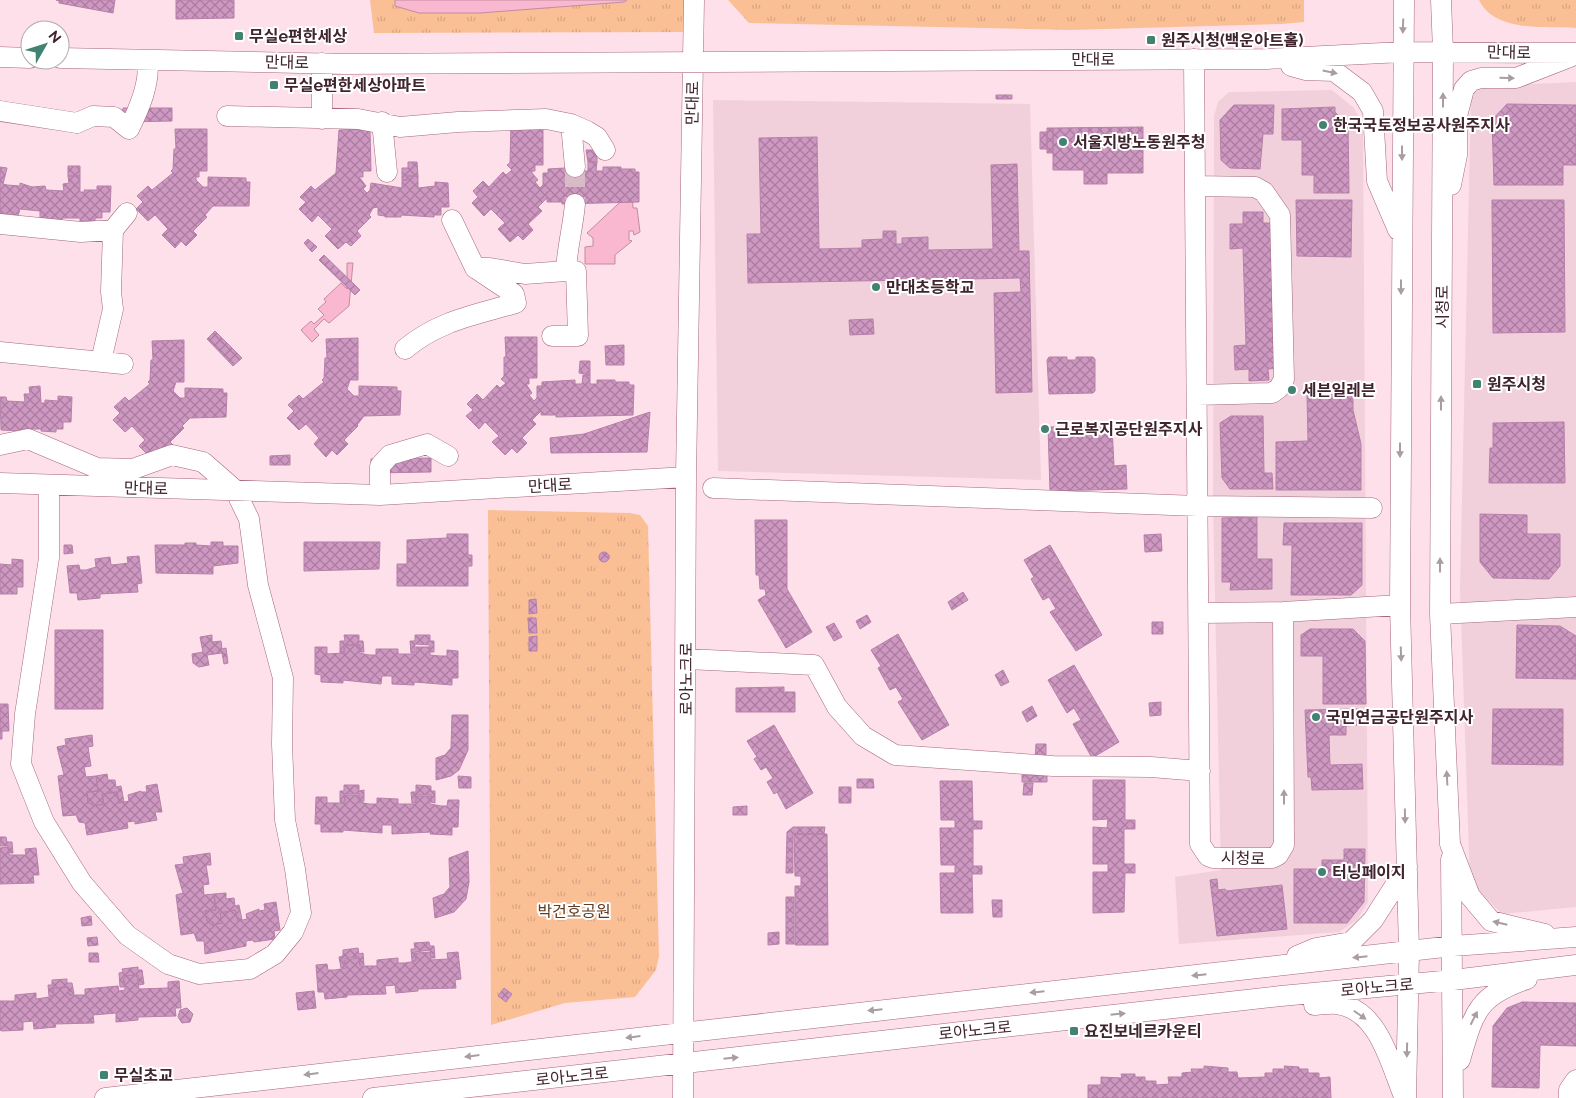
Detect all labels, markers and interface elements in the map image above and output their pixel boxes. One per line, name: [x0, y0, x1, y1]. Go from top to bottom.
one-way arrow: [1399, 18, 1407, 34]
north arrow: [20, 20, 70, 70]
place label: 무실e편한세상: [249, 27, 347, 46]
text: N: [46, 28, 65, 46]
marker: 무실e편한세상: [233, 30, 245, 42]
place label: 원주시청(백운아트홀): [1161, 31, 1303, 50]
marker: 원주시청(백운아트홀): [1145, 34, 1157, 46]
street label: 만대로: [1487, 43, 1532, 62]
street label: 만대로: [1071, 50, 1115, 69]
street label: 만대로: [265, 53, 310, 72]
one-way arrow: [1323, 68, 1338, 76]
one-way arrow: [1499, 74, 1515, 82]
place label: 무실e편한세상아파트: [284, 76, 426, 95]
marker: 무실e편한세상아파트: [268, 79, 280, 91]
street label: 만대로: [683, 80, 702, 125]
one-way arrow: [1439, 92, 1447, 108]
place label: 한국국토정보공사원주지사: [1333, 116, 1510, 135]
marker: 한국국토정보공사원주지사: [1317, 119, 1329, 131]
place label: 서울지방노동원주청: [1073, 133, 1205, 152]
marker: 서울지방노동원주청: [1057, 136, 1069, 148]
one-way arrow: [1398, 146, 1406, 162]
place label: 만대초등학교: [886, 278, 975, 297]
one-way arrow: [1397, 280, 1405, 296]
marker: 만대초등학교: [870, 281, 882, 293]
street label: 시청로: [1433, 285, 1452, 329]
place label: 원주시청: [1487, 375, 1546, 394]
marker: 원주시청: [1471, 378, 1483, 390]
place label: 세븐일레븐: [1302, 381, 1376, 400]
marker: 세븐일레븐: [1286, 384, 1298, 396]
one-way arrow: [1437, 394, 1445, 410]
place label: 근로복지공단원주지사: [1055, 420, 1202, 439]
marker: 근로복지공단원주지사: [1039, 423, 1051, 435]
one-way arrow: [1396, 442, 1404, 458]
street label: 만대로: [527, 475, 573, 496]
street label: 만대로: [124, 479, 169, 498]
one-way arrow: [1436, 557, 1444, 573]
street label: 로아노크로: [677, 642, 696, 716]
one-way arrow: [1397, 646, 1405, 662]
place label: 국민연금공단원주지사: [1326, 708, 1473, 727]
marker: 국민연금공단원주지사: [1310, 711, 1322, 723]
one-way arrow: [1443, 770, 1451, 786]
one-way arrow: [1280, 788, 1288, 804]
one-way arrow: [1401, 809, 1409, 825]
street label: 시청로: [1221, 849, 1266, 868]
place label: 터닝페이지: [1332, 863, 1406, 882]
marker: 터닝페이지: [1316, 866, 1328, 878]
park label: 박건호공원: [537, 902, 611, 921]
one-way arrow: [1493, 919, 1508, 927]
one-way arrow: [1352, 953, 1368, 961]
one-way arrow: [1190, 971, 1206, 979]
street label: 로아노크로: [1340, 975, 1415, 1000]
one-way arrow: [1029, 988, 1045, 996]
one-way arrow: [867, 1006, 883, 1014]
one-way arrow: [1111, 1010, 1127, 1018]
one-way arrow: [1353, 1010, 1367, 1020]
one-way arrow: [1470, 1011, 1478, 1025]
street label: 로아노크로: [937, 1017, 1013, 1044]
place label: 요진보네르카운티: [1084, 1022, 1202, 1041]
marker: 요진보네르카운티: [1068, 1025, 1080, 1037]
one-way arrow: [625, 1033, 641, 1041]
one-way arrow: [1403, 1042, 1411, 1058]
one-way arrow: [464, 1052, 480, 1060]
one-way arrow: [723, 1054, 739, 1062]
street label: 로아노크로: [534, 1063, 610, 1090]
place label: 무실초교: [114, 1066, 173, 1085]
marker: 무실초교: [98, 1069, 110, 1081]
one-way arrow: [302, 1070, 318, 1078]

